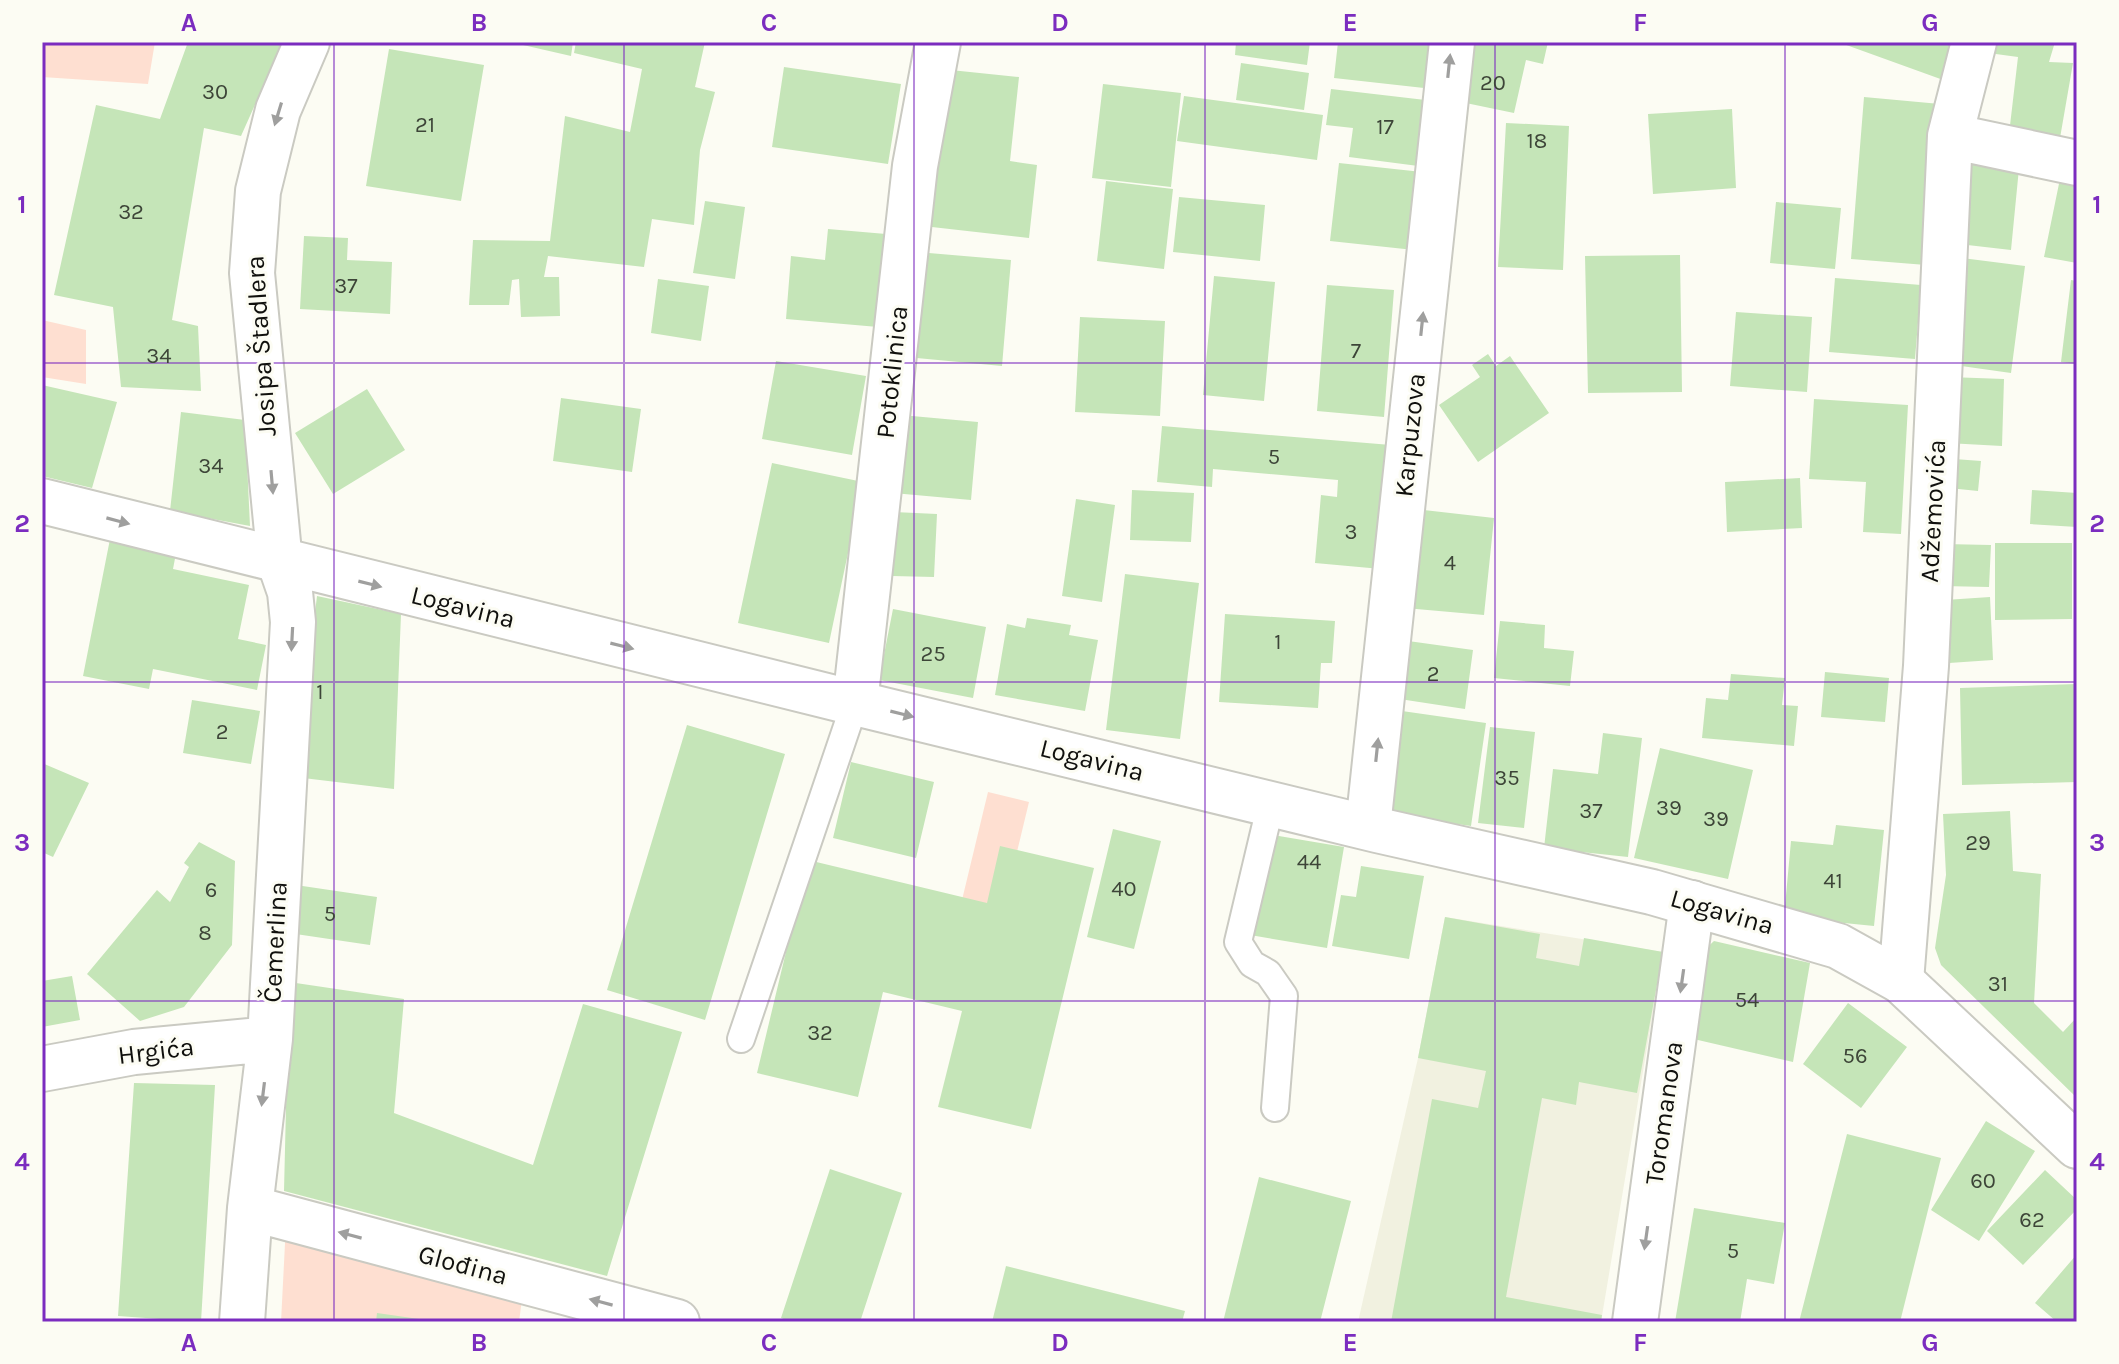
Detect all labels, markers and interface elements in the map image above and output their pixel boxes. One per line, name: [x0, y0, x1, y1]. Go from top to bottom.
text: A: [181, 7, 197, 38]
text: B: [471, 7, 487, 38]
text: C: [761, 7, 777, 38]
text: D: [1051, 7, 1069, 38]
text: E: [1342, 7, 1358, 38]
text: F: [1633, 7, 1647, 38]
text: G: [1921, 7, 1939, 38]
one-way arrow: [1443, 53, 1456, 78]
house number: 20: [1480, 70, 1506, 96]
house number: 30: [202, 79, 228, 105]
one-way arrow: [271, 103, 284, 127]
house number: 21: [415, 112, 435, 138]
house number: 17: [1376, 114, 1394, 140]
house number: 18: [1527, 128, 1547, 154]
text: 1: [17, 189, 27, 220]
text: 1: [2092, 189, 2102, 220]
house number: 32: [118, 199, 144, 225]
street label: Josipa Štadlera: [238, 254, 283, 438]
house number: 37: [334, 273, 358, 299]
street label: Potoklinica: [870, 304, 914, 440]
one-way arrow: [1415, 311, 1428, 336]
house number: 7: [1351, 338, 1361, 364]
house number: 34: [146, 343, 172, 369]
street label: Karpuzova: [1388, 372, 1432, 498]
street label: Adžemovića: [1914, 439, 1952, 583]
house number: 5: [1268, 444, 1280, 470]
house number: 34: [198, 453, 224, 479]
one-way arrow: [266, 470, 279, 495]
text: 2: [14, 508, 30, 539]
text: 2: [2089, 508, 2105, 539]
one-way arrow: [105, 515, 130, 527]
house number: 3: [1345, 519, 1358, 545]
house number: 4: [1444, 550, 1456, 576]
one-way arrow: [357, 579, 382, 591]
street label: Logavina: [408, 579, 518, 635]
one-way arrow: [286, 627, 299, 652]
house number: 1: [1274, 629, 1282, 655]
one-way arrow: [610, 641, 635, 653]
house number: 25: [920, 641, 946, 667]
house number: 2: [1427, 661, 1439, 687]
house number: 1: [316, 679, 324, 705]
one-way arrow: [889, 709, 914, 721]
house number: 2: [216, 719, 228, 745]
street label: Logavina: [1037, 732, 1147, 788]
one-way arrow: [1370, 737, 1383, 762]
house number: 35: [1494, 765, 1520, 791]
house number: 39: [1656, 795, 1682, 821]
house number: 37: [1579, 798, 1603, 824]
house number: 39: [1703, 806, 1729, 832]
text: 3: [14, 827, 30, 858]
text: 3: [2089, 827, 2105, 858]
house number: 29: [1965, 830, 1991, 856]
house number: 44: [1297, 849, 1321, 875]
house number: 41: [1823, 868, 1843, 894]
house number: 40: [1111, 876, 1137, 902]
house number: 6: [205, 877, 217, 903]
street label: Čemerlina: [255, 881, 294, 1003]
street label: Logavina: [1667, 882, 1777, 942]
house number: 5: [324, 901, 336, 927]
house number: 8: [198, 920, 212, 946]
one-way arrow: [1675, 968, 1688, 993]
house number: 31: [1988, 971, 2008, 997]
house number: 54: [1735, 987, 1759, 1013]
house number: 32: [807, 1020, 833, 1046]
street label: Hrgića: [116, 1031, 196, 1071]
street label: Toromanova: [1639, 1039, 1689, 1187]
house number: 56: [1842, 1043, 1868, 1069]
one-way arrow: [257, 1082, 270, 1107]
text: 4: [14, 1146, 30, 1177]
text: 4: [2089, 1146, 2105, 1177]
house number: 60: [1970, 1168, 1996, 1194]
house number: 62: [2019, 1207, 2045, 1233]
one-way arrow: [1640, 1226, 1653, 1251]
one-way arrow: [338, 1228, 363, 1240]
street label: Glođina: [415, 1238, 511, 1292]
house number: 5: [1727, 1238, 1739, 1264]
one-way arrow: [589, 1295, 613, 1308]
text: A: [181, 1327, 197, 1358]
text: B: [471, 1327, 487, 1358]
text: C: [761, 1327, 777, 1358]
text: D: [1051, 1327, 1069, 1358]
text: E: [1342, 1327, 1358, 1358]
text: F: [1633, 1327, 1647, 1358]
text: G: [1921, 1327, 1939, 1358]

